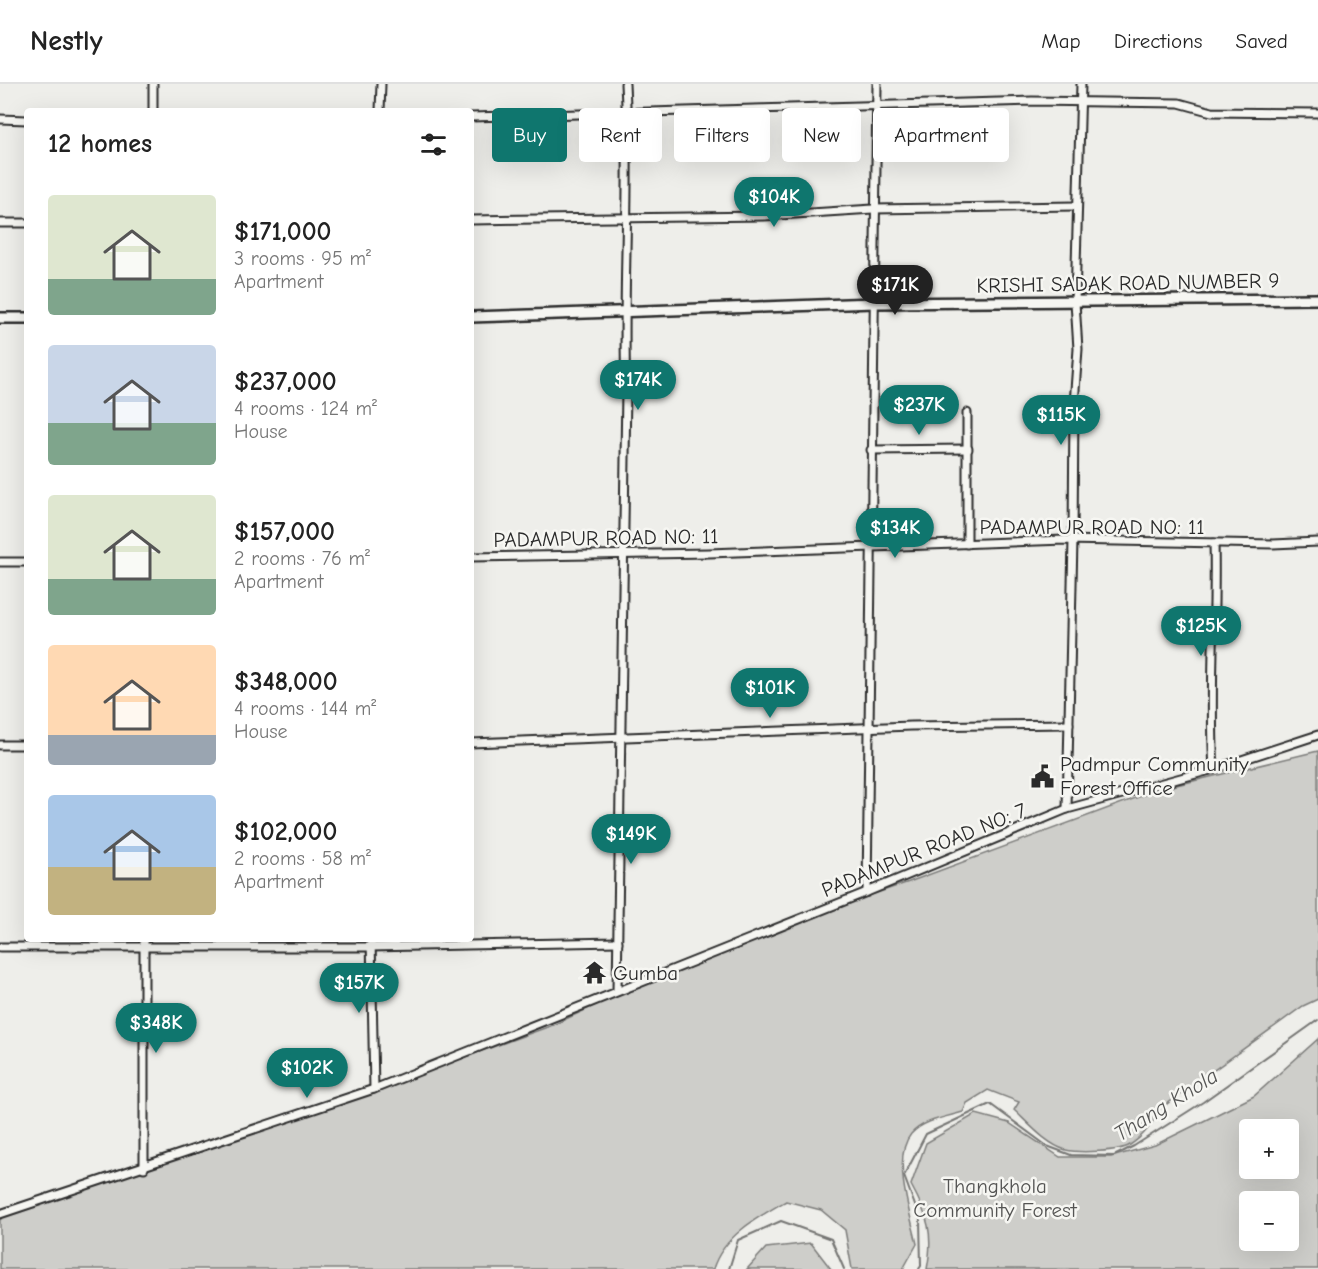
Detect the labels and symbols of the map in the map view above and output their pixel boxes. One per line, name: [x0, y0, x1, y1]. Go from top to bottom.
pin: $104K: [732, 177, 816, 228]
pin: $171K: [853, 265, 937, 316]
street label: KRISHI SADAK ROAD NUMBER 9: [976, 268, 1280, 298]
pin: $174K: [596, 360, 680, 411]
pin: $237K: [877, 385, 961, 436]
pin: $115K: [1019, 395, 1103, 446]
pin: $134K: [853, 508, 937, 559]
street label: PADAMPUR ROAD NO: 11: [979, 515, 1205, 539]
street label: PADAMPUR ROAD NO: 11: [493, 524, 719, 552]
pin: $125K: [1159, 606, 1243, 657]
pin: $101K: [728, 668, 812, 719]
place label: Padmpur Community Forest Office: [1060, 752, 1249, 800]
public building icon: Padmpur Community Forest Office: [1029, 763, 1055, 789]
street label: PADAMPUR ROAD NO: 7: [818, 798, 1030, 902]
pin: $149K: [589, 814, 673, 865]
temple icon: Gumba: [582, 960, 608, 986]
place label: Gumba: [613, 961, 678, 985]
pin: $157K: [317, 963, 401, 1014]
pin: $348K: [114, 1003, 198, 1054]
pin: $102K: [265, 1048, 349, 1099]
water label: Thang Khola: [1109, 1063, 1223, 1147]
park label: Thangkhola Community Forest: [913, 1174, 1078, 1222]

